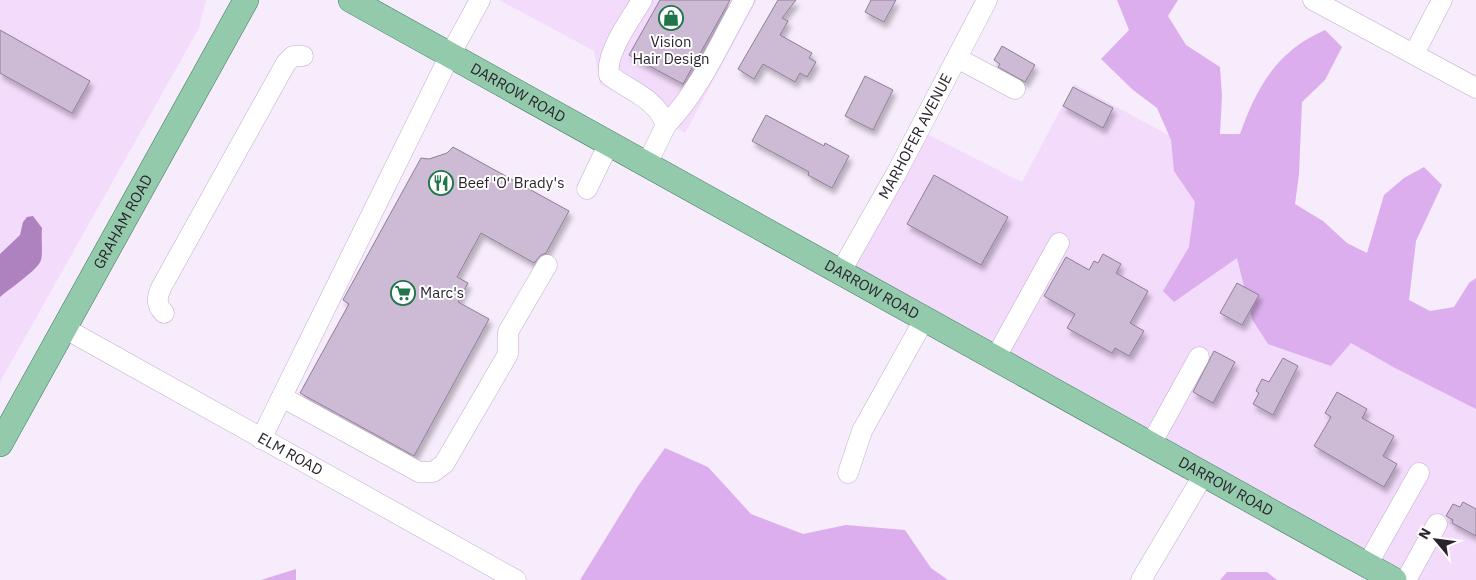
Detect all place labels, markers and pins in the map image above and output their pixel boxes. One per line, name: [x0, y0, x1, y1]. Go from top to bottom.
shop icon: Vision Hair Design: [658, 5, 684, 31]
place label: Vision Hair Design: [632, 32, 710, 68]
restaurant icon: Beef 'O' Brady's: [428, 170, 454, 196]
place label: Beef 'O' Brady's: [458, 173, 564, 192]
supermarket icon: Marc's: [390, 280, 416, 306]
place label: Marc's: [420, 283, 464, 302]

